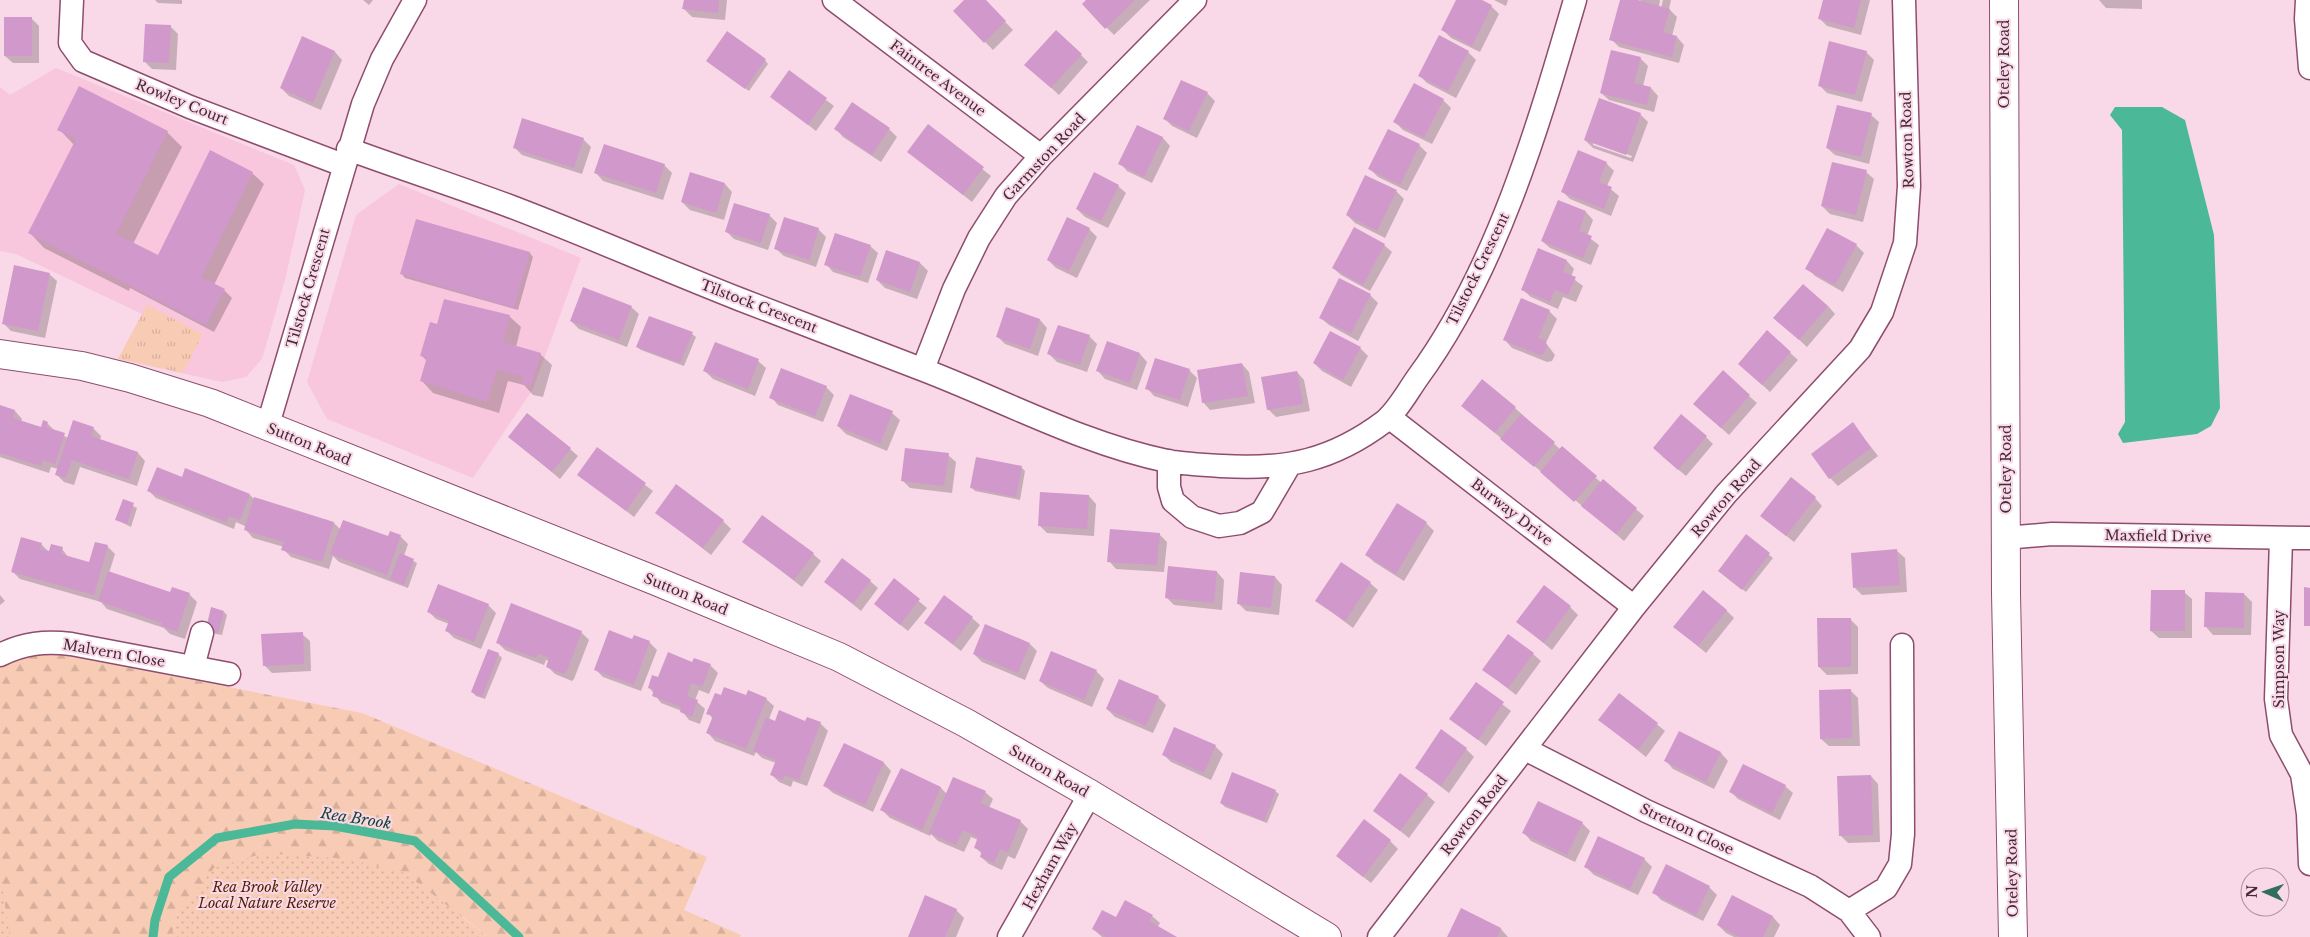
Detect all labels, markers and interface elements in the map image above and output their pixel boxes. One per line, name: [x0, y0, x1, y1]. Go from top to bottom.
street label: Oteley Road: [1995, 19, 2013, 108]
street label: Faintree Avenue: [886, 36, 990, 120]
street label: Rowley Court: [133, 75, 232, 129]
street label: Rowton Road: [1896, 91, 1918, 189]
street label: Garmston Road: [999, 109, 1090, 205]
street label: Tilstock Crescent: [1443, 209, 1513, 328]
street label: Tilstock Crescent: [282, 225, 334, 350]
street label: Tilstock Crescent: [698, 275, 821, 337]
street label: Sutton Road: [264, 419, 354, 469]
street label: Oteley Road: [1997, 424, 2015, 513]
street label: Rowton Road: [1687, 455, 1765, 541]
street label: Burway Drive: [1468, 475, 1556, 549]
street label: Maxfield Drive: [2104, 526, 2212, 546]
street label: Sutton Road: [641, 569, 731, 619]
street label: Simpson Way: [2270, 610, 2288, 708]
street label: Malvern Close: [62, 635, 166, 671]
street label: Sutton Road: [1006, 741, 1093, 801]
street label: Rowton Road: [1437, 771, 1511, 859]
street label: Stretton Close: [1637, 799, 1737, 859]
water label: Rea Brook: [318, 803, 393, 833]
street label: Hexham Way: [1019, 819, 1081, 913]
street label: Oteley Road: [2002, 828, 2022, 918]
north arrow: [2240, 867, 2290, 917]
park label: Rea Brook Valley Local Nature Reserve: [197, 878, 336, 912]
text: N: [2243, 885, 2261, 898]

